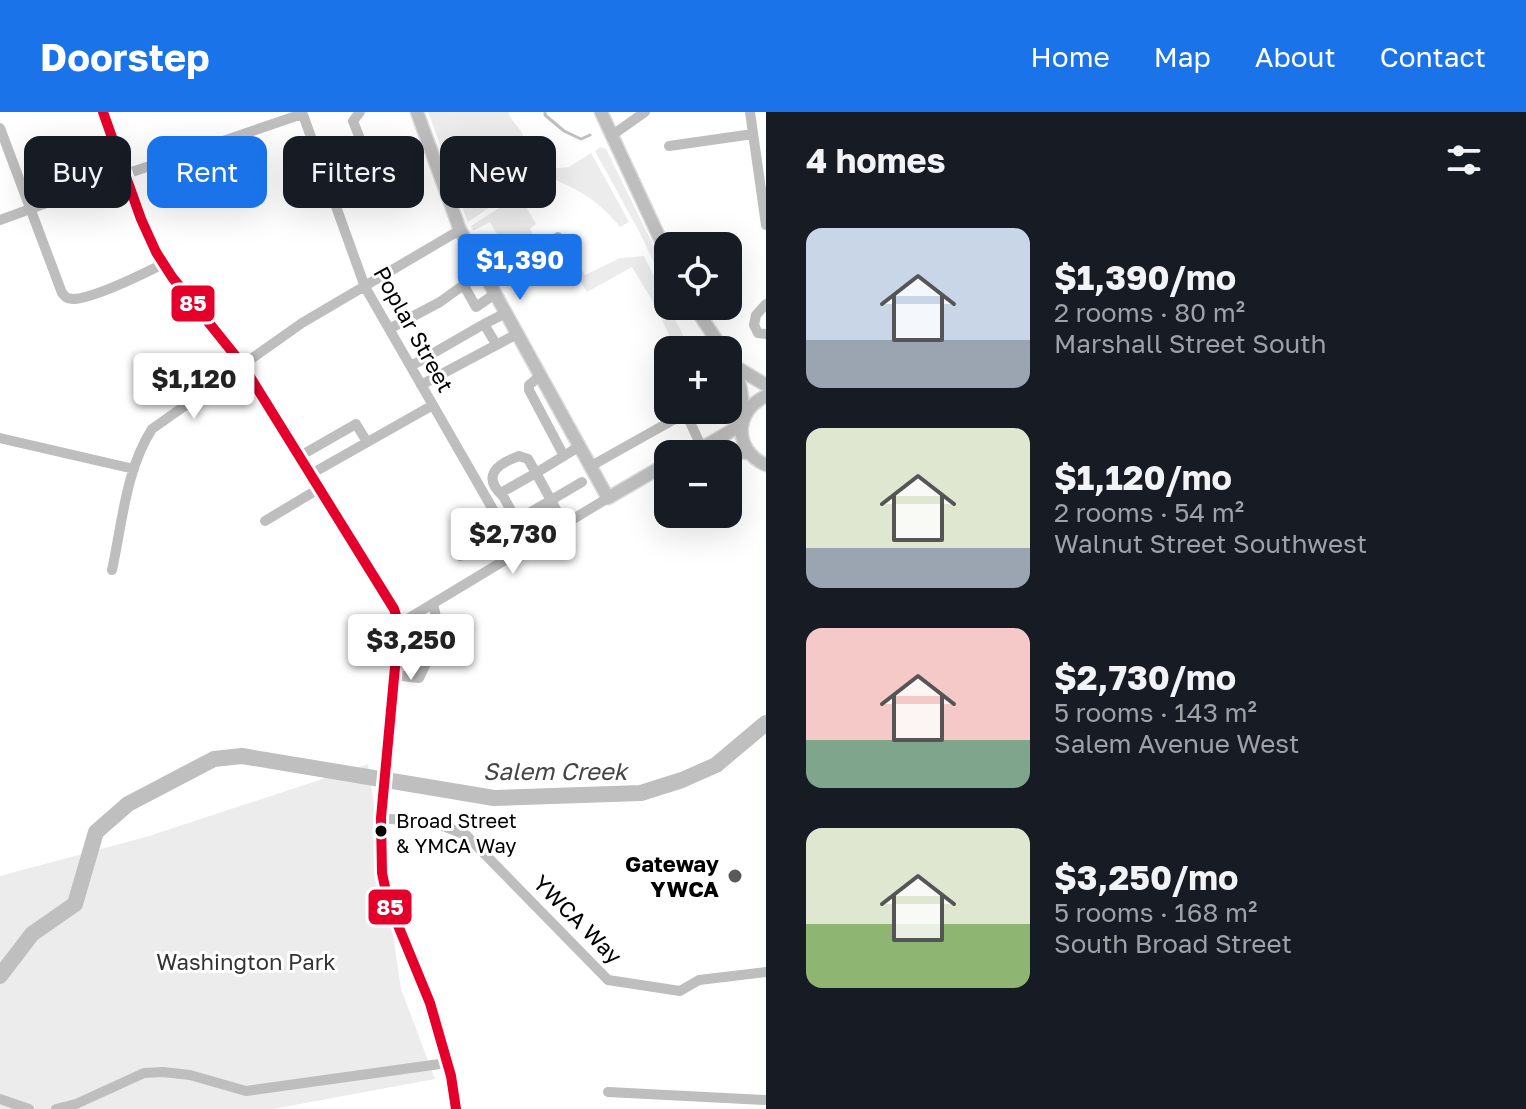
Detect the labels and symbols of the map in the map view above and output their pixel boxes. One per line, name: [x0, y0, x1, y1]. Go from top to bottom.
pin: $1,390: [455, 234, 585, 302]
street label: Poplar Street: [368, 261, 460, 397]
line badge: 85: [170, 284, 216, 323]
text: 85: [179, 289, 207, 316]
pin: $1,120: [129, 353, 259, 421]
pin: $2,730: [448, 508, 578, 576]
pin: $3,250: [346, 614, 476, 682]
water label: Salem Creek: [483, 756, 630, 785]
place label: Broad Street & YMCA Way: [396, 808, 517, 857]
marker: Broad Street & YMCA Way: [373, 823, 389, 839]
place label: Gateway YWCA: [625, 850, 719, 902]
marker: Gateway YWCA: [726, 867, 744, 885]
street label: YWCA Way: [528, 869, 628, 969]
line badge: 85: [367, 888, 413, 926]
text: 85: [376, 893, 404, 920]
park label: Washington Park: [156, 948, 336, 975]

